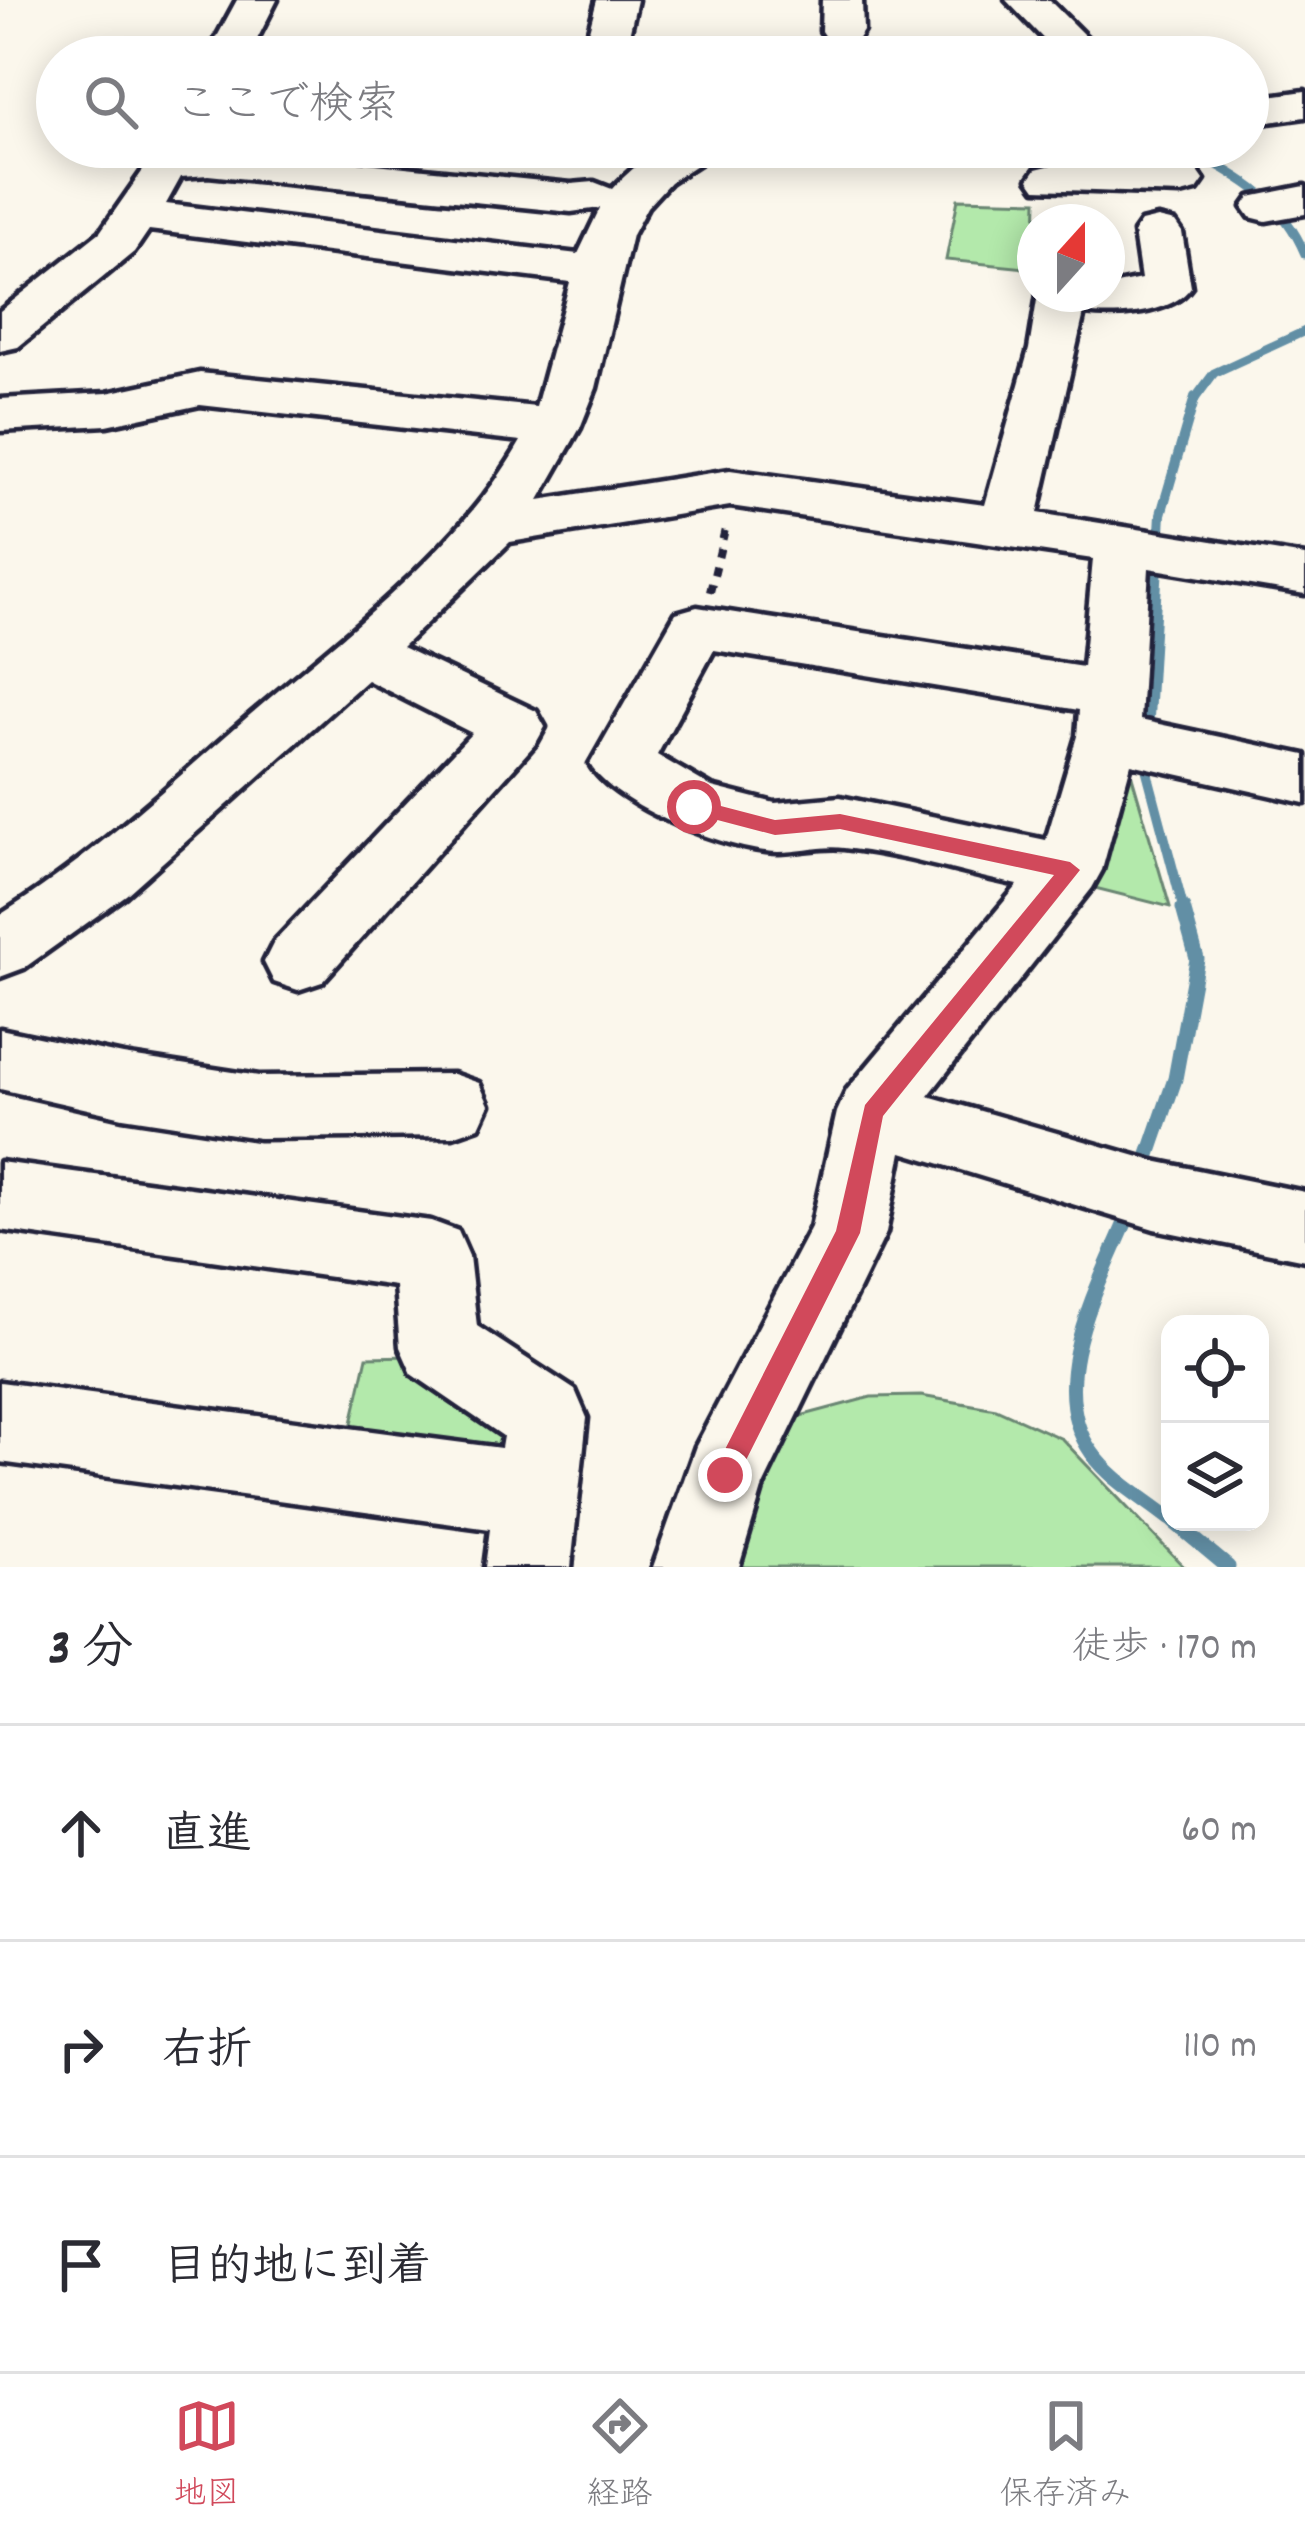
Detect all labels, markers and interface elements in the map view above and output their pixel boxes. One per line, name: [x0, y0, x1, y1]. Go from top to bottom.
search box: [36, 36, 1269, 168]
icon: search: [78, 69, 144, 135]
text: ここで検索: [174, 76, 399, 140]
north arrow: [1017, 204, 1125, 312]
route start: [667, 780, 721, 834]
map controls: [1161, 1315, 1269, 1531]
button: locate: [1161, 1315, 1269, 1423]
button: layers: [1161, 1423, 1269, 1531]
route end: [698, 1448, 752, 1502]
text: 3 分: [48, 1616, 133, 1688]
text: 徒歩 · 170 m: [1072, 1623, 1257, 1678]
icon: ahead: [48, 1800, 114, 1866]
text: 60 m: [1181, 1805, 1257, 1860]
text: 直進: [162, 1806, 252, 1870]
icon: right: [48, 2016, 114, 2082]
text: 110 m: [1183, 2021, 1257, 2076]
text: 右折: [162, 2022, 252, 2086]
icon: arrive: [48, 2232, 114, 2298]
text: 目的地に到着: [162, 2238, 432, 2302]
tab: 地図: [174, 2393, 240, 2520]
tab: 経路: [587, 2393, 653, 2520]
tab: 保存済み: [1000, 2393, 1132, 2520]

